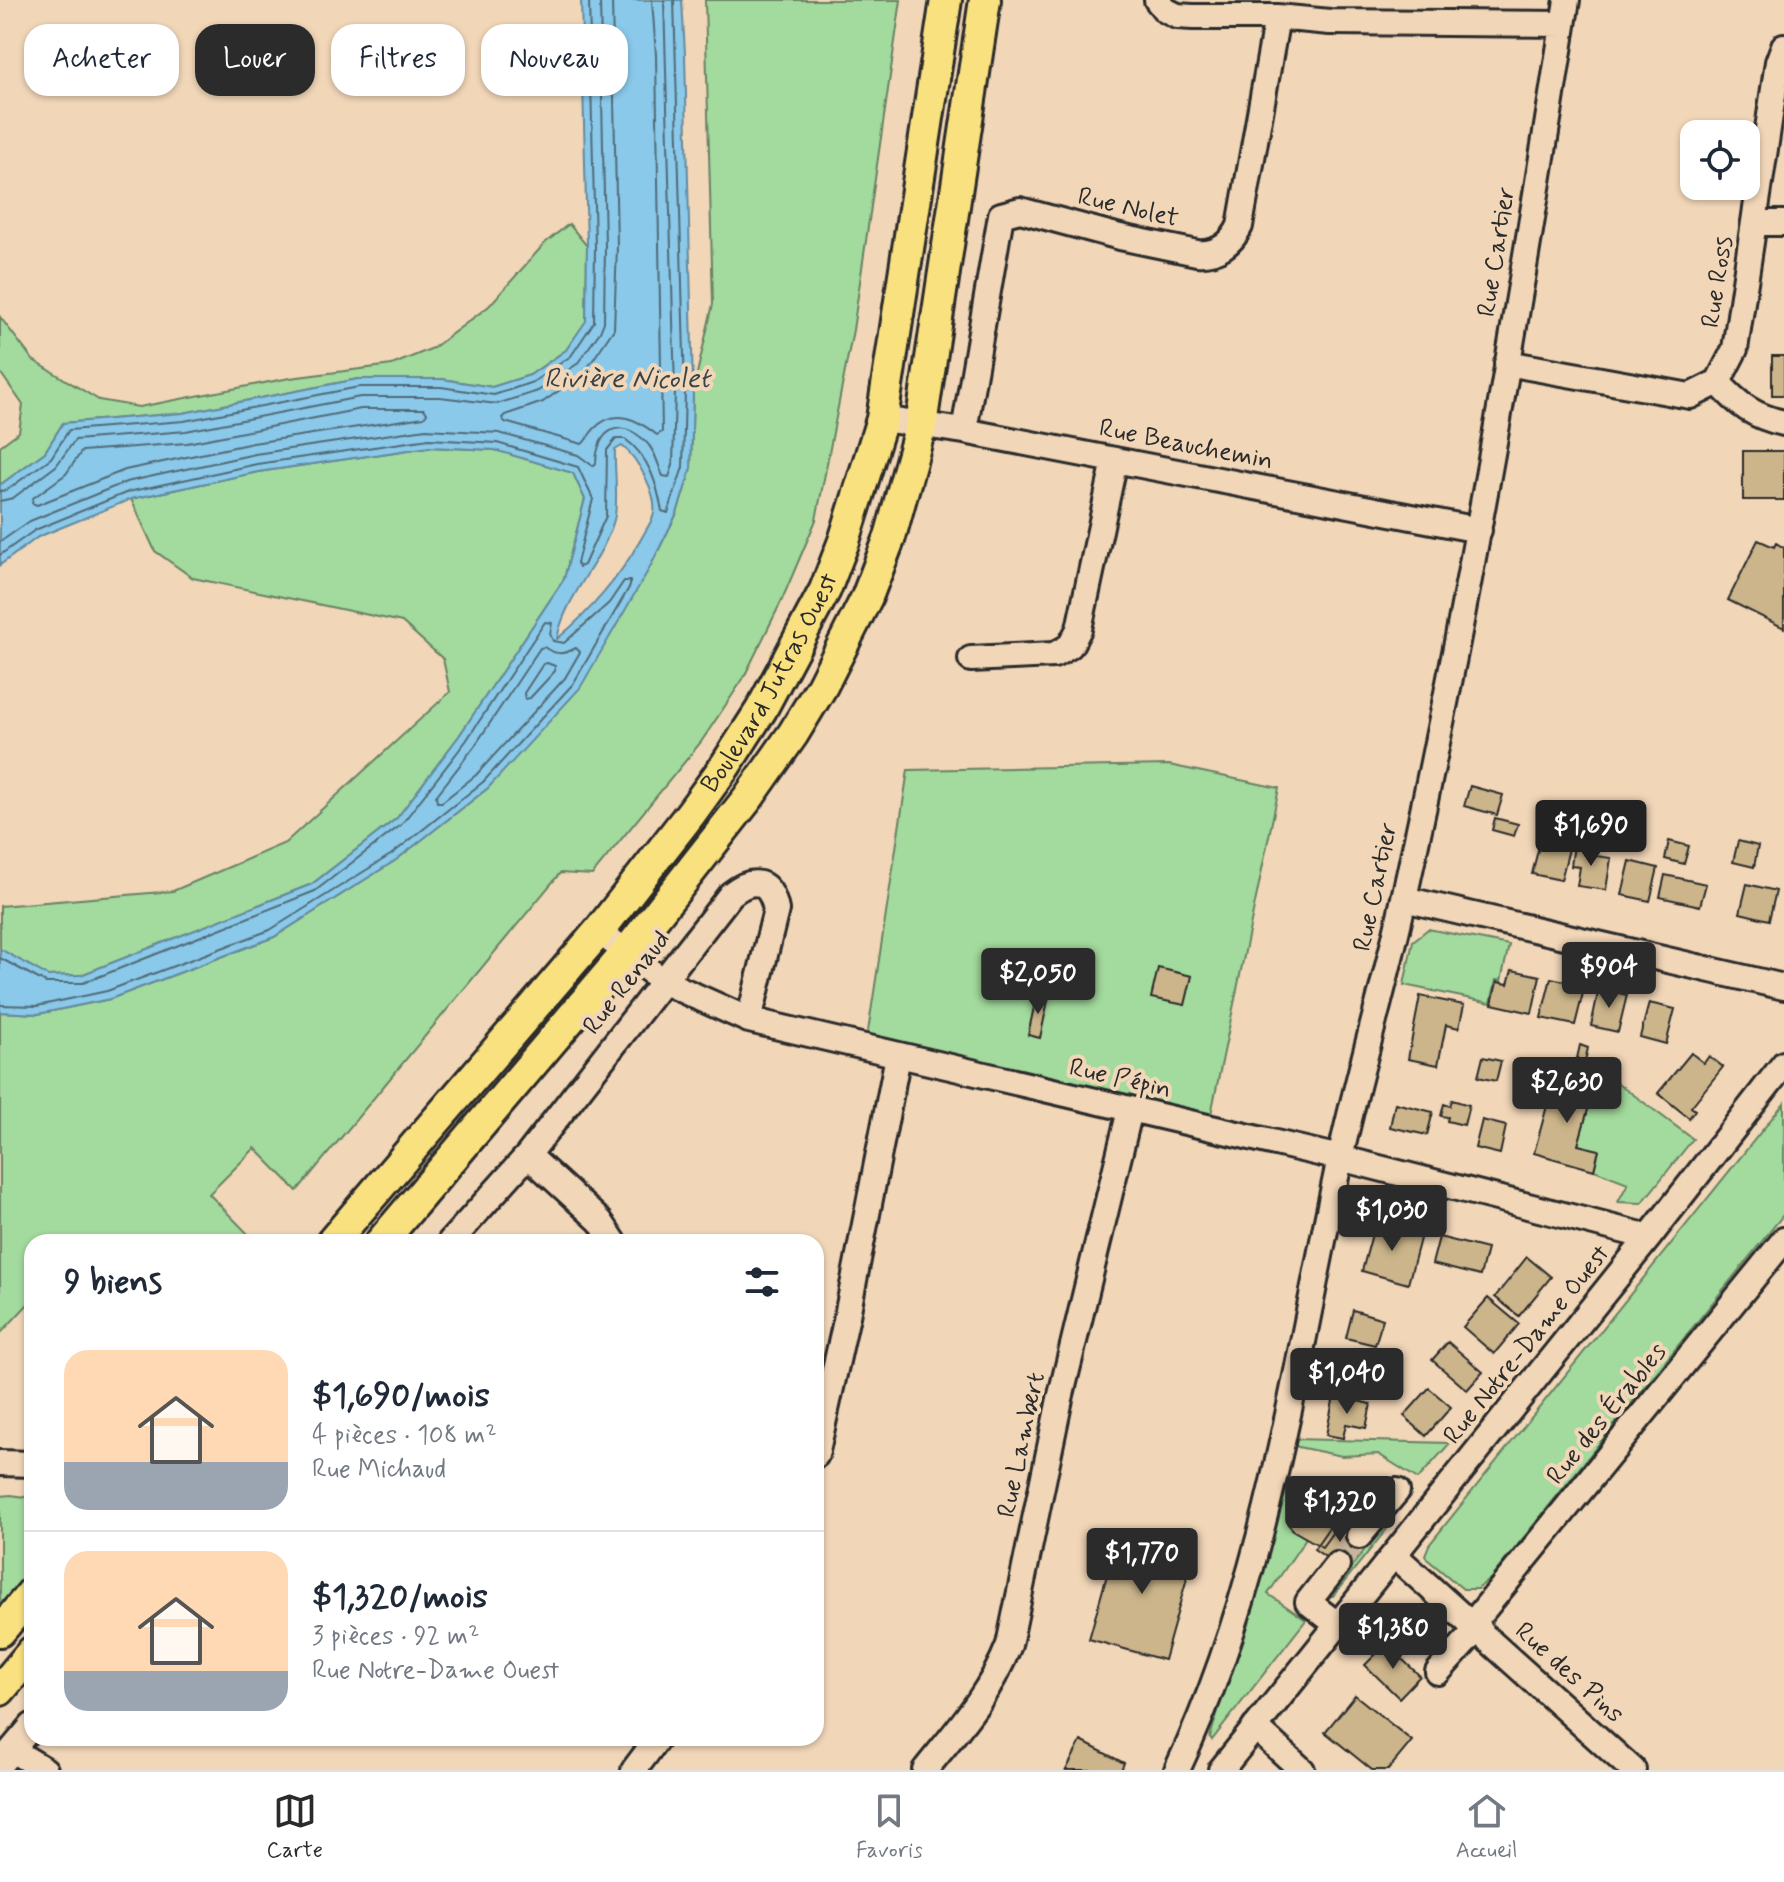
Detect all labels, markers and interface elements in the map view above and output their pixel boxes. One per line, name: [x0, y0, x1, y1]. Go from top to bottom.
chip: Acheter: [24, 24, 179, 96]
chip: Louer: [195, 24, 315, 96]
chip: Filtres: [331, 24, 465, 96]
chip: Nouveau: [481, 24, 628, 96]
map controls: [1680, 120, 1760, 200]
button: locate: [1680, 120, 1760, 200]
street label: Rue Nolet: [1074, 180, 1182, 236]
street label: Rue Cartier: [1470, 185, 1524, 319]
street label: Rue Ross: [1694, 234, 1742, 330]
water label: Rivière Nicolet: [544, 361, 712, 398]
street label: Rue Beauchemin: [1096, 411, 1276, 479]
street label: Boulevard Jutras Ouest: [694, 569, 847, 800]
pin: $1,690: [1526, 800, 1656, 868]
text: $1,690: [1553, 809, 1629, 843]
street label: Rue Cartier: [1346, 819, 1406, 955]
street label: Rue Renaud: [576, 924, 678, 1042]
pin: $904: [1562, 942, 1656, 1010]
pin: $2,050: [973, 948, 1103, 1016]
text: $904: [1580, 951, 1638, 985]
text: $2,050: [999, 957, 1077, 991]
street label: Rue Pépin: [1066, 1051, 1174, 1107]
pin: $2,630: [1502, 1057, 1632, 1125]
text: $2,630: [1530, 1066, 1604, 1100]
pin: $1,030: [1327, 1185, 1457, 1253]
text: $1,030: [1356, 1194, 1428, 1228]
street label: Rue Notre-Dame Ouest: [1436, 1238, 1618, 1452]
text: 9 biens: [64, 1260, 162, 1305]
icon: filters: [740, 1260, 784, 1304]
street label: Rue des Érables: [1538, 1335, 1675, 1492]
pin: $1,040: [1282, 1348, 1412, 1416]
text: $1,040: [1308, 1357, 1386, 1391]
street label: Rue Lambert: [990, 1369, 1054, 1521]
text: $1,690/mois: [312, 1374, 490, 1419]
icon: home: [128, 1382, 224, 1478]
text: 4 pièces · 108 m²: [312, 1419, 497, 1453]
text: Rue Michaud: [312, 1453, 446, 1487]
pin: $1,320: [1275, 1476, 1405, 1544]
text: $1,320: [1303, 1485, 1377, 1519]
pin: $1,770: [1077, 1528, 1207, 1596]
text: $1,770: [1105, 1537, 1179, 1571]
text: $1,320/mois: [312, 1575, 488, 1620]
icon: home: [128, 1583, 224, 1679]
pin: $1,380: [1328, 1603, 1458, 1671]
text: $1,380: [1357, 1612, 1429, 1646]
street label: Rue des Pins: [1507, 1615, 1631, 1731]
text: 3 pièces · 92 m²: [312, 1620, 479, 1654]
text: Rue Notre-Dame Ouest: [312, 1654, 559, 1688]
tab: Carte: [267, 1789, 323, 1865]
tab: Favoris: [856, 1789, 923, 1865]
tab: Accueil: [1456, 1789, 1517, 1865]

